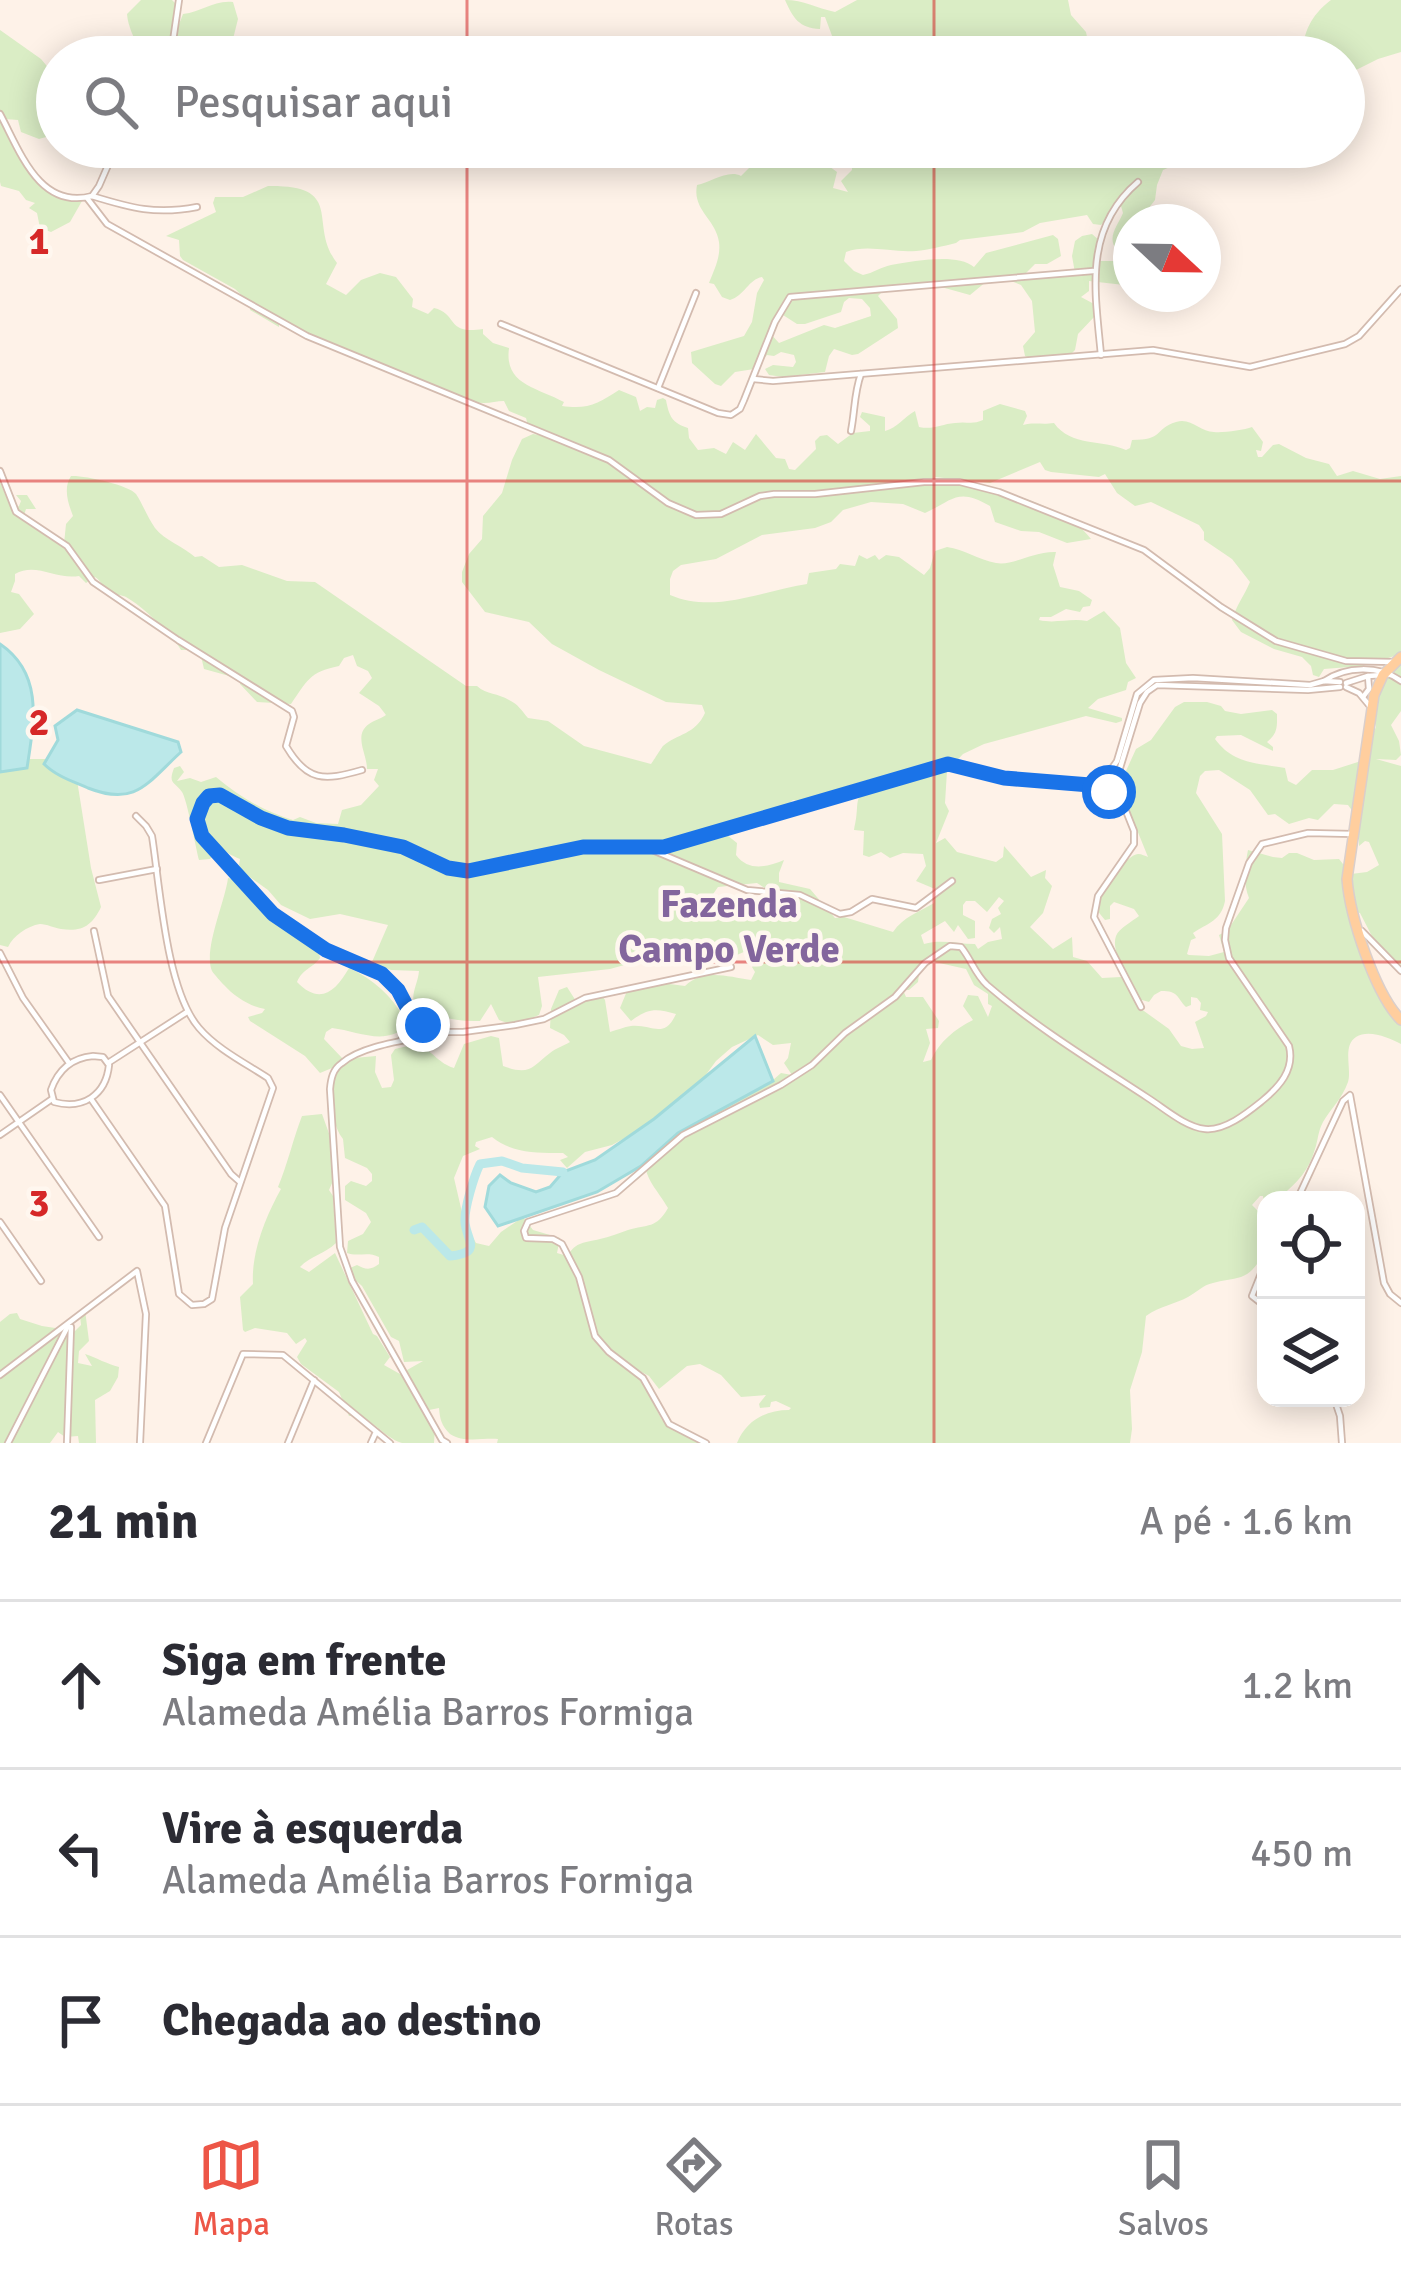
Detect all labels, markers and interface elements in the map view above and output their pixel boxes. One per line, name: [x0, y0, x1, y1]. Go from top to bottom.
search box: [36, 36, 1365, 168]
icon: search: [78, 69, 144, 135]
text: Pesquisar aqui: [174, 75, 453, 130]
north arrow: [1113, 204, 1221, 312]
text: 1: [28, 217, 50, 265]
text: 2: [28, 698, 50, 746]
route start: [1082, 765, 1136, 819]
district label: Fazenda Campo Verde: [618, 880, 840, 973]
route end: [396, 998, 450, 1052]
text: 3: [28, 1179, 50, 1227]
map controls: [1257, 1191, 1365, 1407]
button: locate: [1257, 1191, 1365, 1299]
button: layers: [1257, 1299, 1365, 1407]
text: 21 min: [48, 1490, 199, 1553]
text: A pé · 1.6 km: [1140, 1497, 1353, 1545]
text: Siga em frente: [162, 1633, 447, 1688]
icon: ahead: [48, 1652, 114, 1718]
text: 1.2 km: [1241, 1661, 1353, 1709]
text: Alameda Amélia Barros Formiga: [162, 1688, 694, 1736]
text: Vire à esquerda: [162, 1801, 463, 1856]
icon: left: [48, 1820, 114, 1886]
text: 450 m: [1250, 1829, 1353, 1877]
text: Alameda Amélia Barros Formiga: [162, 1856, 694, 1904]
icon: arrive: [48, 1988, 114, 2054]
text: Chegada ao destino: [162, 1993, 542, 2048]
tab: Mapa: [192, 2132, 270, 2245]
tab: Rotas: [655, 2132, 733, 2245]
tab: Salvos: [1118, 2132, 1209, 2245]

